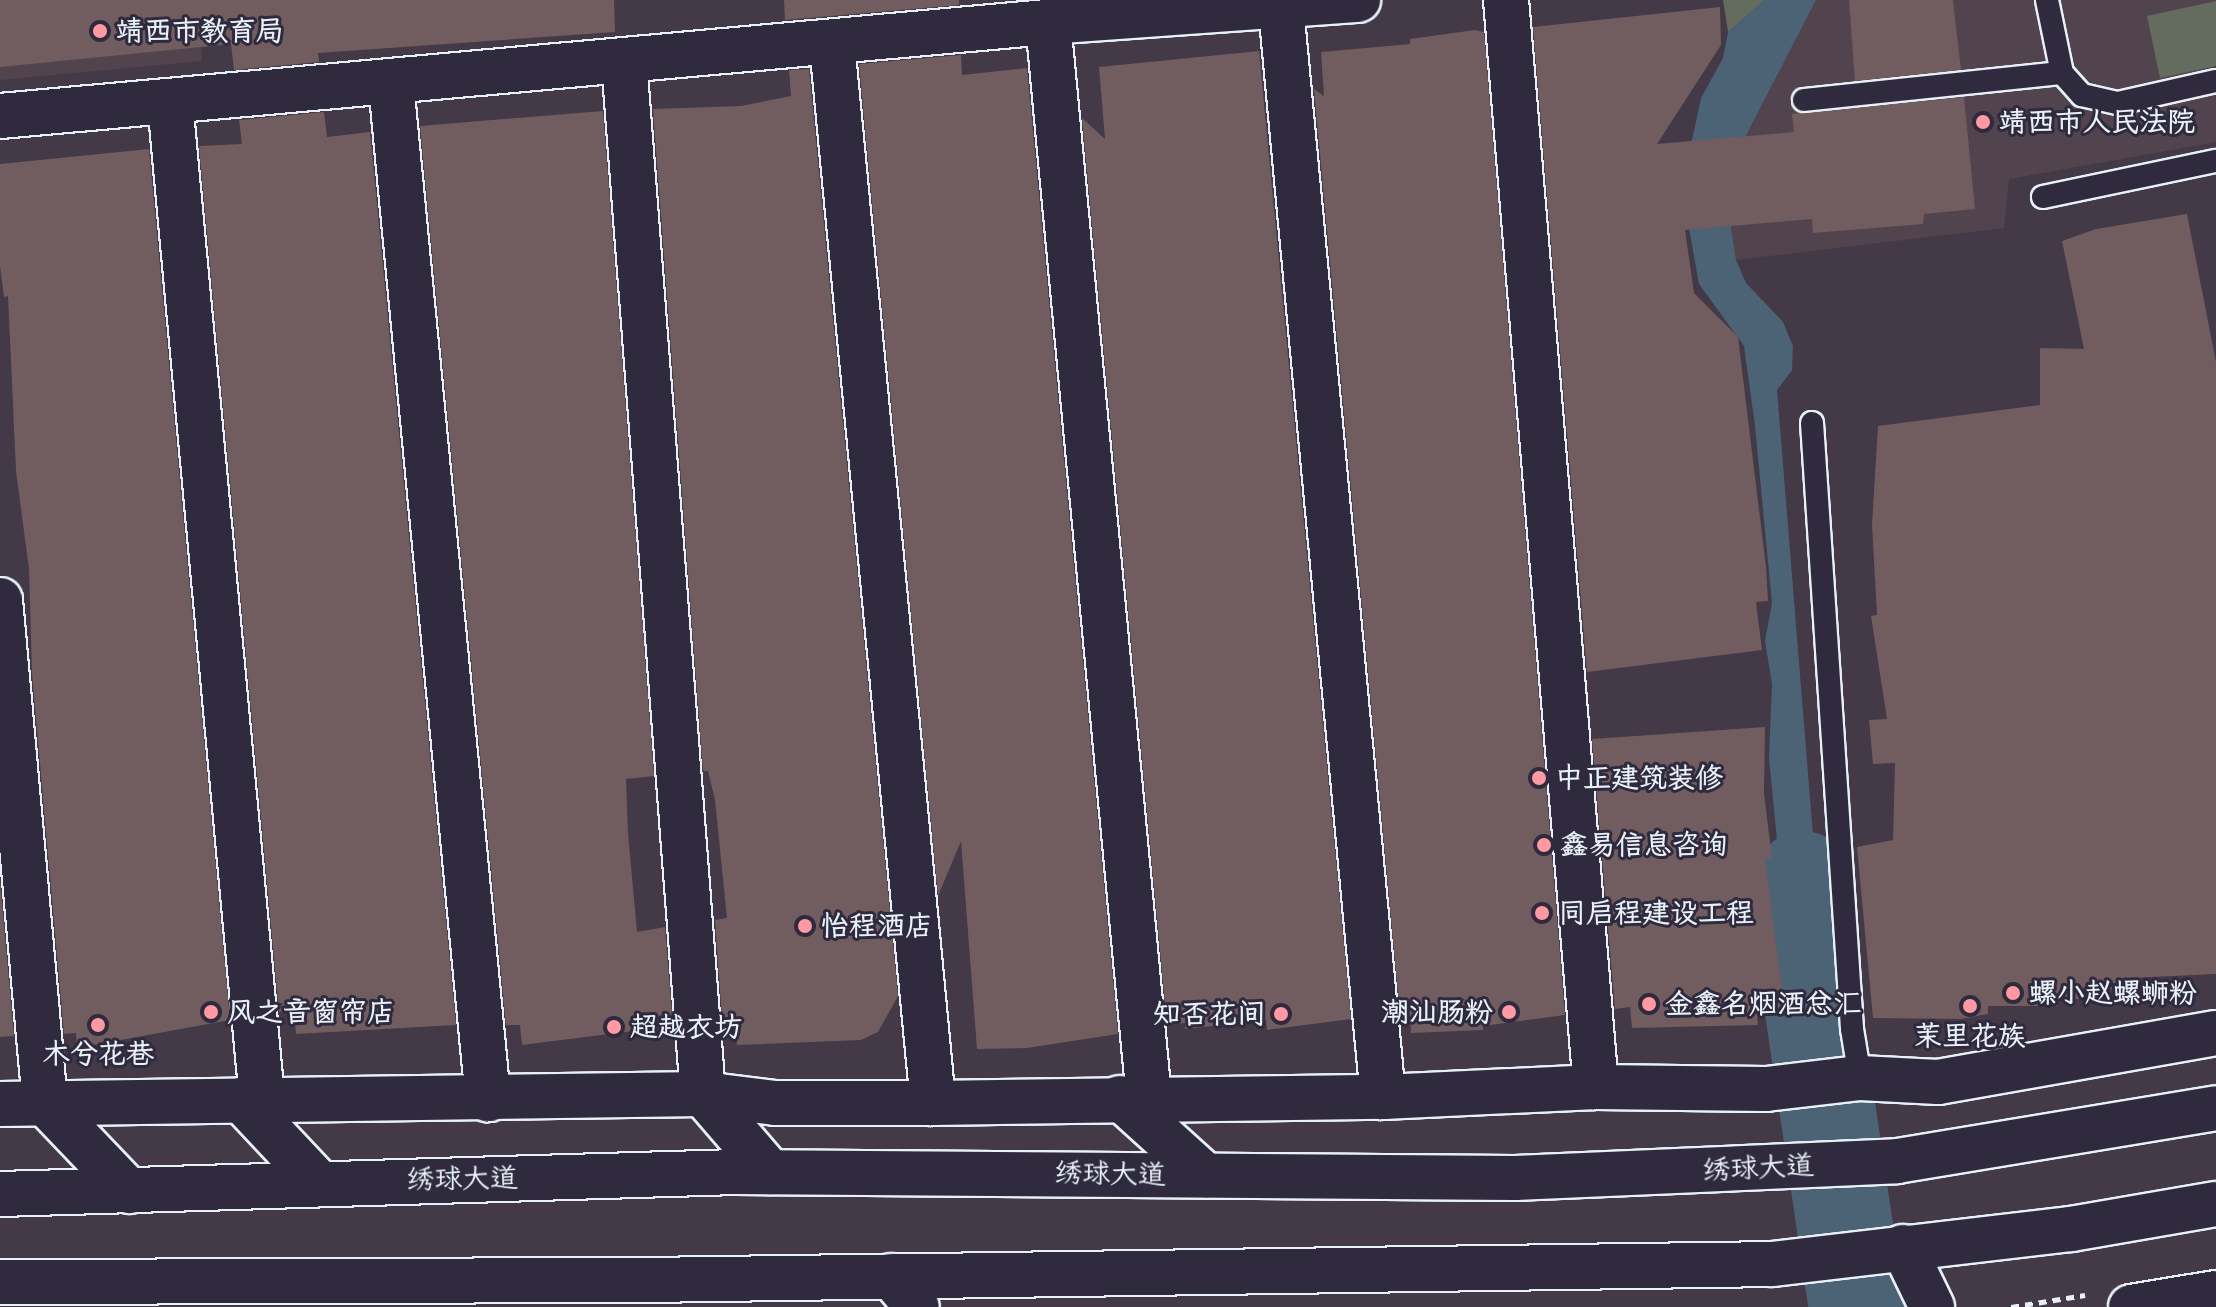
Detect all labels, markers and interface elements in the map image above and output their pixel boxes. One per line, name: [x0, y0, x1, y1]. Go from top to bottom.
place label: 靖西市教育局: [116, 14, 284, 48]
marker: 靖西市教育局: [91, 22, 109, 40]
place label: 靖西市人民法院: [1999, 105, 2195, 139]
marker: 靖西市人民法院: [1974, 113, 1992, 131]
place label: 中正建筑装修: [1555, 761, 1723, 795]
marker: 中正建筑装修: [1530, 769, 1548, 787]
place label: 鑫易信息咨询: [1560, 828, 1728, 862]
marker: 鑫易信息咨询: [1535, 836, 1553, 854]
place label: 同启程建设工程: [1558, 896, 1754, 930]
marker: 同启程建设工程: [1533, 904, 1551, 922]
place label: 怡程酒店: [821, 909, 933, 943]
marker: 怡程酒店: [796, 917, 814, 935]
place label: 螺小赵螺蛳粉: [2029, 976, 2197, 1010]
marker: 螺小赵螺蛳粉: [2004, 984, 2022, 1002]
place label: 金鑫名烟酒总汇: [1665, 987, 1861, 1021]
place label: 风之音窗帘店: [227, 995, 395, 1029]
place label: 潮汕肠粉: [1381, 995, 1493, 1029]
marker: 金鑫名烟酒总汇: [1640, 995, 1658, 1013]
place label: 知否花间: [1153, 997, 1265, 1031]
marker: 茉里花族: [1961, 997, 1979, 1015]
marker: 风之音窗帘店: [202, 1003, 220, 1021]
marker: 潮汕肠粉: [1500, 1003, 1518, 1021]
marker: 知否花间: [1272, 1005, 1290, 1023]
place label: 超越衣坊: [630, 1010, 742, 1044]
marker: 木兮花巷: [89, 1016, 107, 1034]
marker: 超越衣坊: [605, 1018, 623, 1036]
place label: 茉里花族: [1914, 1019, 2026, 1053]
place label: 木兮花巷: [42, 1037, 154, 1071]
street label: 绣球大道: [1701, 1148, 1815, 1188]
street label: 绣球大道: [1054, 1156, 1166, 1192]
street label: 绣球大道: [406, 1161, 518, 1197]

